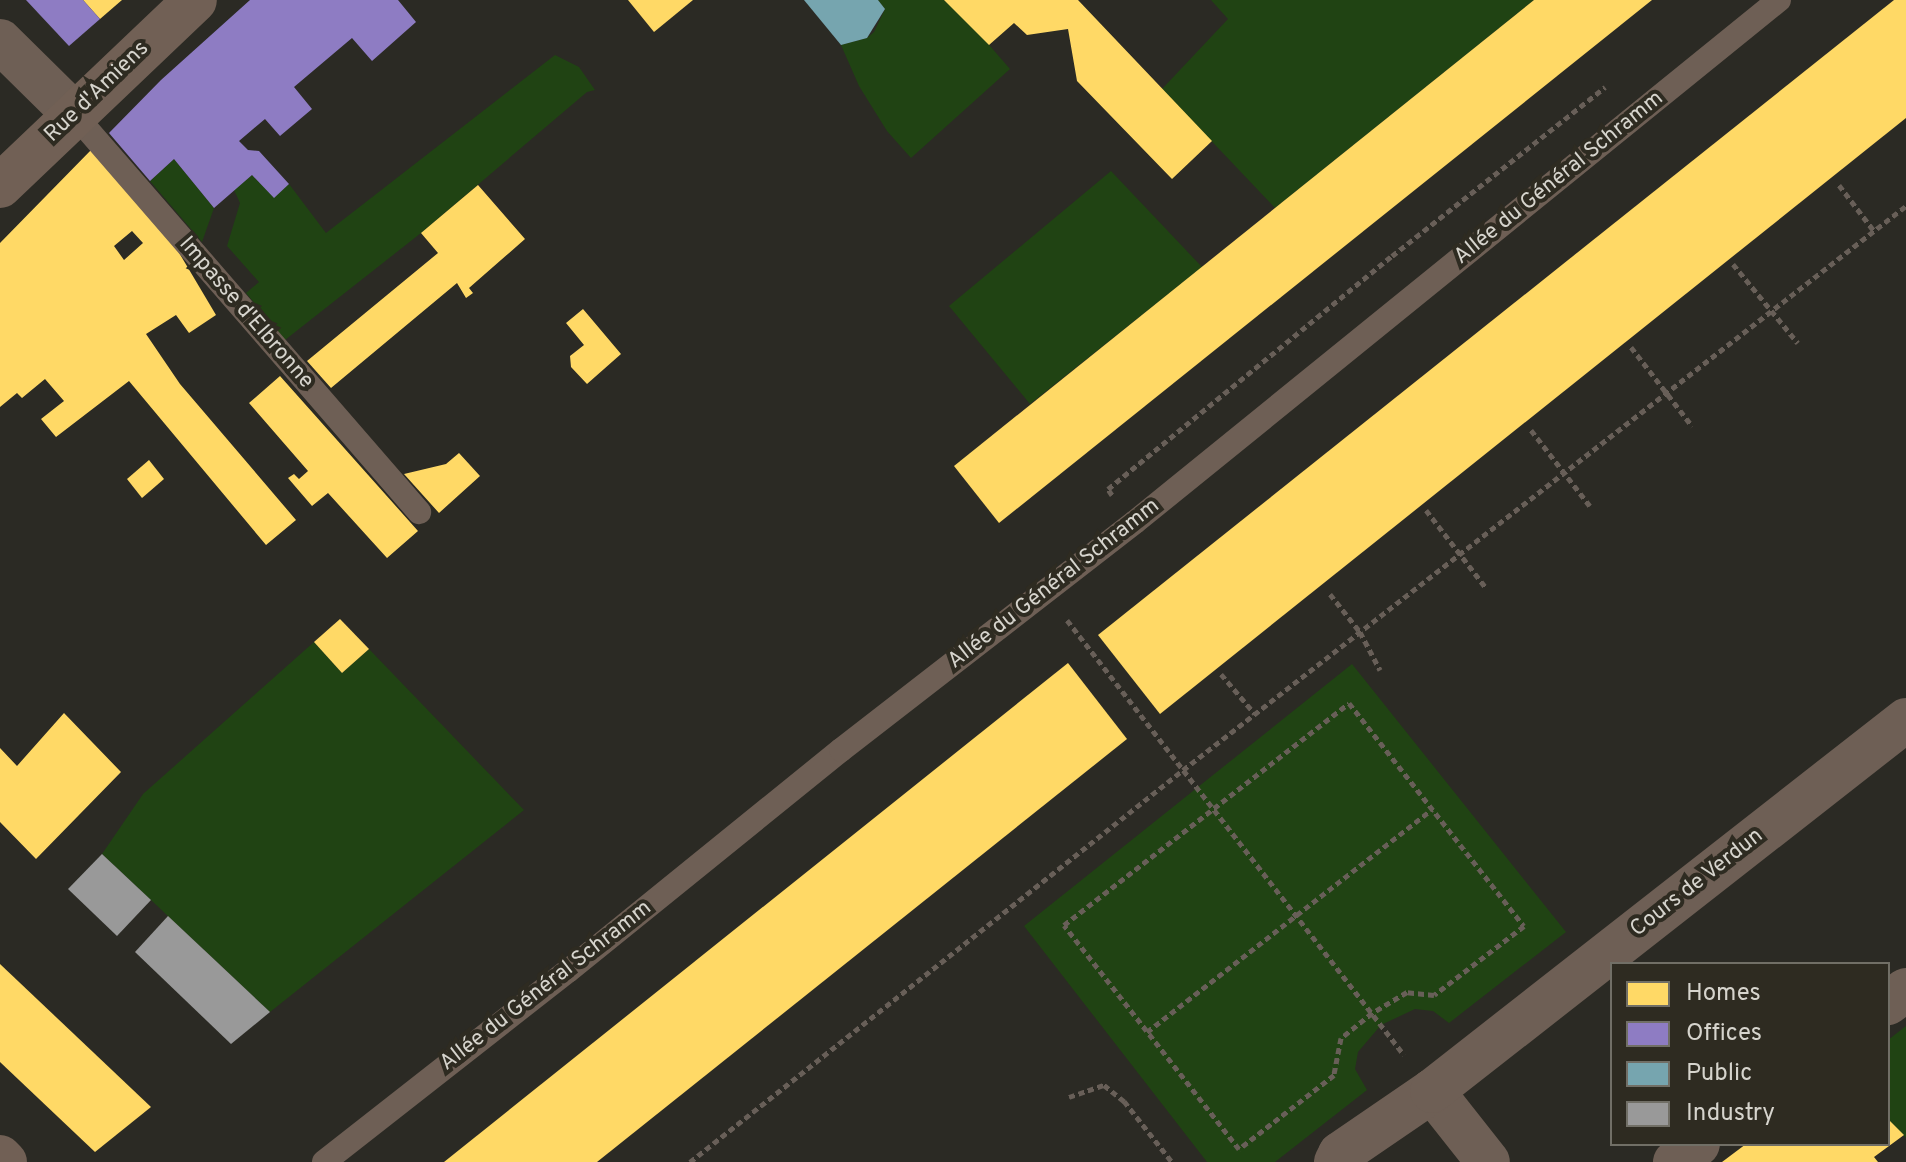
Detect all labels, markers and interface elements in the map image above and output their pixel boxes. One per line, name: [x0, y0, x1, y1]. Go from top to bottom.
street label: Rue d'Amiens: [39, 36, 155, 148]
street label: Allée du Général Schramm: [1449, 86, 1669, 270]
street label: Impasse d'Elbronne: [173, 232, 319, 394]
street label: Allée du Général Schramm: [943, 493, 1165, 675]
street label: Cours de Verdun: [1625, 823, 1769, 943]
street label: Allée du Général Schramm: [435, 895, 657, 1077]
legend: [1610, 962, 1890, 1146]
text: Homes: [1686, 979, 1761, 1009]
text: Offices: [1686, 1019, 1762, 1049]
text: Public: [1686, 1059, 1752, 1089]
text: Industry: [1686, 1099, 1775, 1129]

